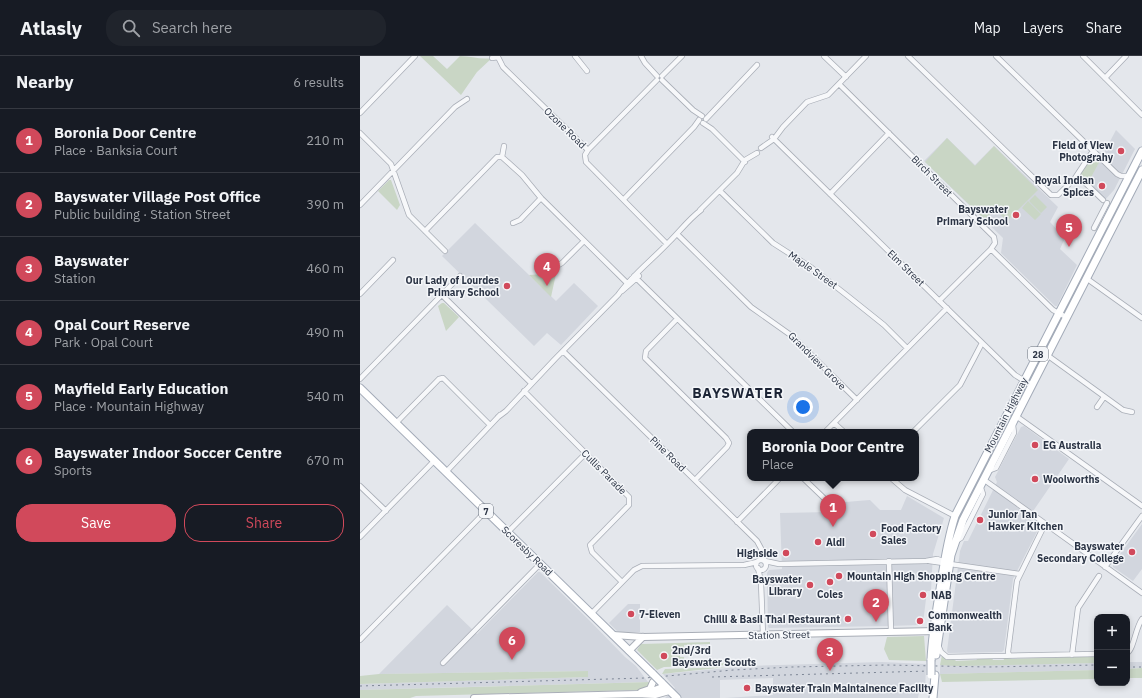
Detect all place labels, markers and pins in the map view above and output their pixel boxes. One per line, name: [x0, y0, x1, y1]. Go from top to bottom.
place label: Field of View Photograhy: [1052, 139, 1114, 164]
marker: Field of View Photograhy: [1116, 146, 1126, 156]
place label: Royal Indian Spices: [1035, 174, 1094, 199]
marker: Royal Indian Spices: [1097, 181, 1107, 191]
place label: Bayswater Primary School: [937, 203, 1008, 228]
marker: Bayswater Primary School: [1011, 210, 1021, 220]
pin: 5: [1056, 214, 1082, 247]
pin: 4: [534, 253, 560, 286]
place label: Our Lady of Lourdes Primary School: [406, 274, 499, 299]
marker: Our Lady of Lourdes Primary School: [502, 281, 512, 291]
place label: EG Australia: [1043, 439, 1102, 452]
marker: EG Australia: [1030, 440, 1040, 450]
place label: Woolworths: [1043, 473, 1100, 486]
marker: Woolworths: [1030, 474, 1040, 484]
pin: 1: [820, 494, 846, 527]
place label: Junior Tan Hawker Kitchen: [988, 508, 1063, 533]
marker: Junior Tan Hawker Kitchen: [975, 515, 985, 525]
place label: Food Factory Sales: [881, 522, 942, 547]
marker: Food Factory Sales: [868, 529, 878, 539]
place label: Aldi: [826, 536, 845, 549]
marker: Aldi: [813, 537, 823, 547]
place label: Bayswater Secondary College: [1037, 540, 1124, 565]
place label: Highside: [737, 547, 778, 560]
marker: Bayswater Secondary College: [1127, 547, 1137, 557]
marker: Highside: [781, 548, 791, 558]
place label: Mountain High Shopping Centre: [847, 570, 996, 583]
marker: Mountain High Shopping Centre: [834, 571, 844, 581]
place label: Bayswater Library: [752, 573, 803, 598]
marker: Coles: [825, 577, 835, 587]
marker: Bayswater Library: [805, 580, 815, 590]
place label: Coles: [817, 588, 843, 601]
pin: 2: [863, 589, 889, 622]
place label: NAB: [931, 589, 952, 602]
marker: NAB: [918, 590, 928, 600]
place label: 7-Eleven: [639, 608, 681, 621]
marker: 7-Eleven: [626, 609, 636, 619]
place label: Commonwealth Bank: [928, 609, 1002, 634]
place label: Chilli & Basil Thai Restaurant: [704, 613, 840, 626]
marker: Chilli & Basil Thai Restaurant: [843, 614, 853, 624]
marker: Commonwealth Bank: [915, 616, 925, 626]
pin: 6: [499, 627, 525, 660]
pin: 3: [817, 638, 843, 671]
place label: 2nd/3rd Bayswater Scouts: [672, 644, 756, 669]
marker: 2nd/3rd Bayswater Scouts: [659, 651, 669, 661]
place label: Bayswater Train Maintainence Facility: [755, 682, 934, 695]
marker: Bayswater Train Maintainence Facility: [742, 683, 752, 693]

